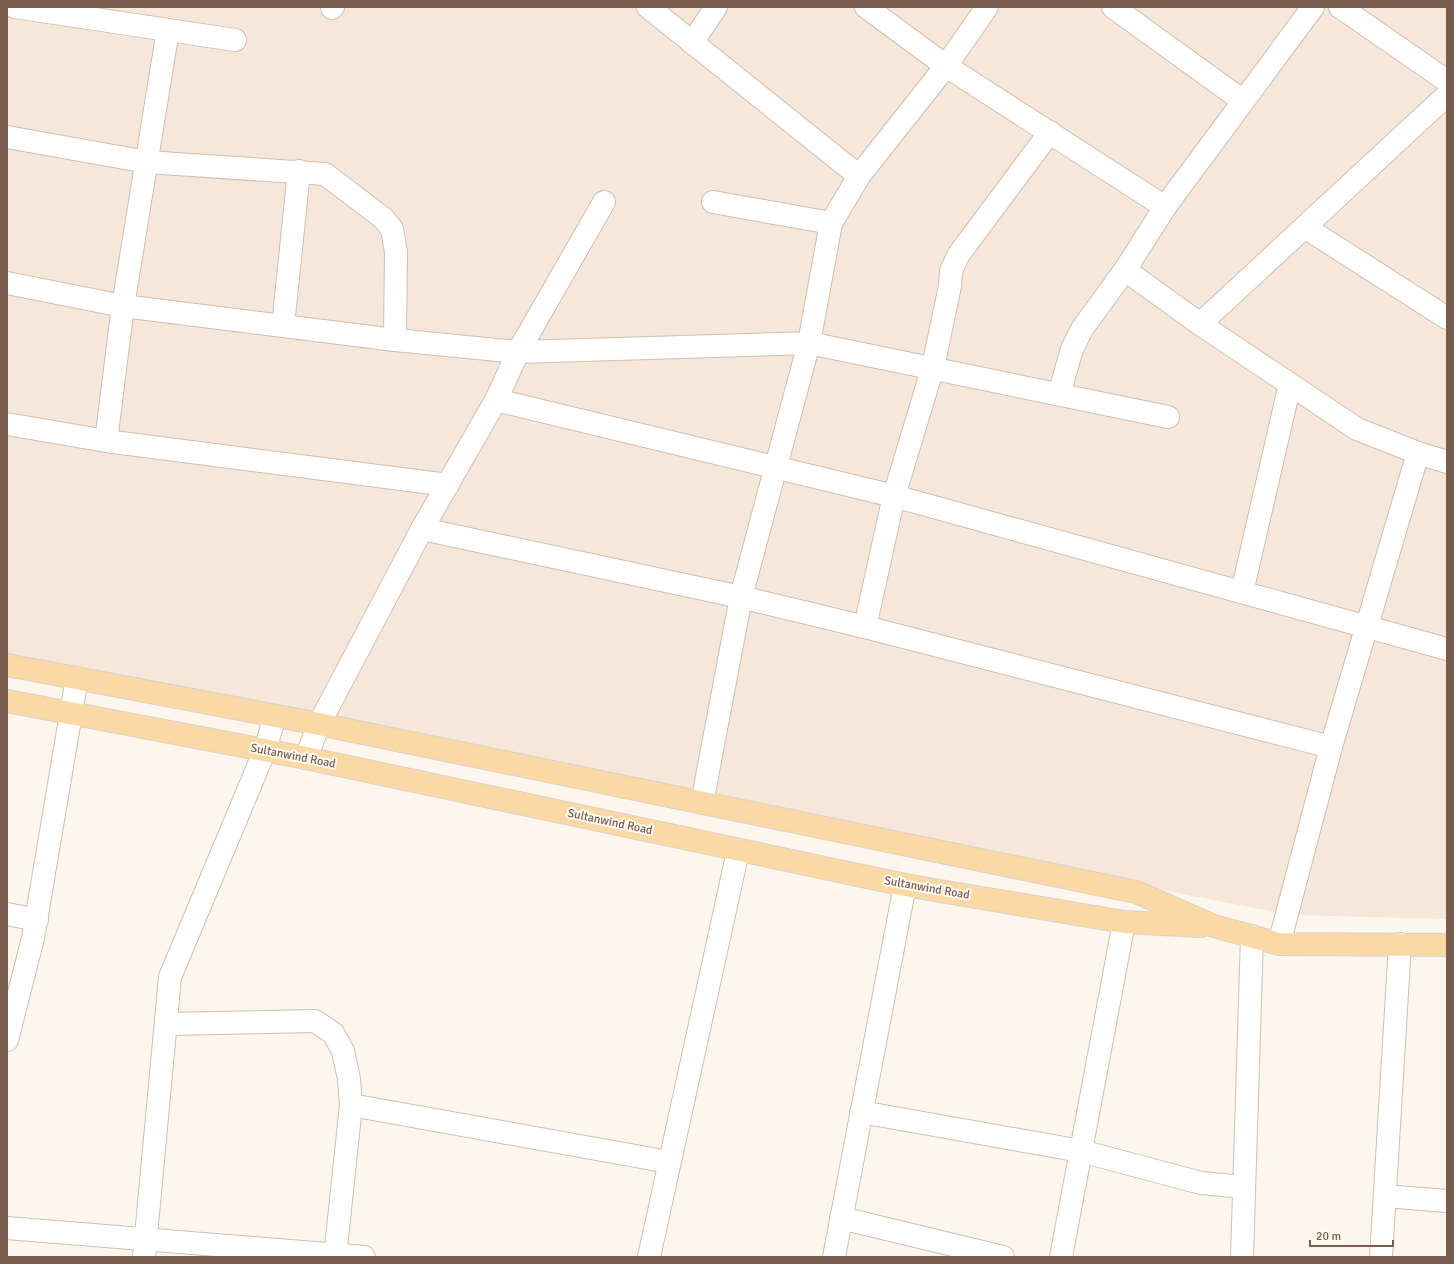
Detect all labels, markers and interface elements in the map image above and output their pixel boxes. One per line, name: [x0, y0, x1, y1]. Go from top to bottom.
street label: Sultanwind Road: [249, 740, 337, 772]
street label: Sultanwind Road: [566, 806, 654, 838]
street label: Sultanwind Road: [883, 873, 971, 903]
scale bar: [1310, 1222, 1393, 1248]
text: 20 m: [1316, 1229, 1341, 1244]

